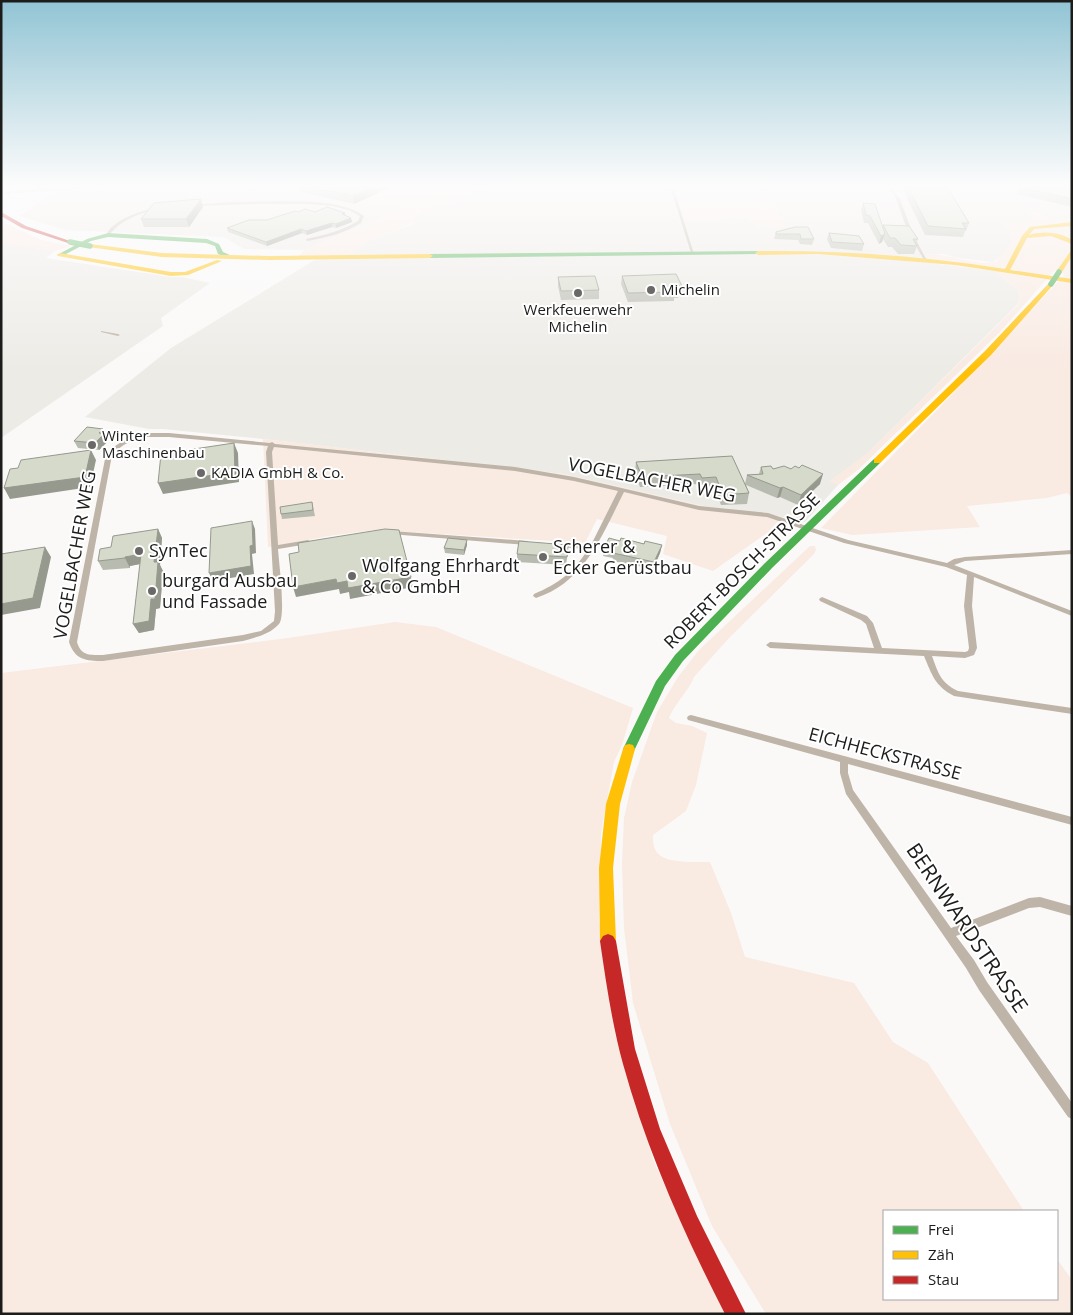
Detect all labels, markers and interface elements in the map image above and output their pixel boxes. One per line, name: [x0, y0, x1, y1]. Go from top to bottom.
place label: Michelin: [661, 279, 720, 299]
marker: Michelin: [645, 284, 657, 296]
marker: Werkfeuerwehr Michelin: [572, 287, 584, 299]
place label: Werkfeuerwehr Michelin: [524, 299, 632, 336]
place label: Winter Maschinenbau: [102, 425, 205, 462]
marker: Winter Maschinenbau: [86, 439, 98, 451]
street label: VOGELBACHER WEG: [566, 451, 738, 507]
place label: KADIA GmbH & Co.: [211, 462, 344, 482]
marker: KADIA GmbH & Co.: [195, 467, 207, 479]
street label: VOGELBACHER WEG: [47, 469, 101, 641]
street label: ROBERT-BOSCH-STRASSE: [658, 487, 825, 654]
place label: Scherer & Ecker Gerüstbau: [553, 534, 692, 579]
place label: SynTec: [149, 538, 208, 562]
marker: SynTec: [133, 545, 145, 557]
marker: Scherer & Ecker Gerüstbau: [537, 551, 549, 563]
place label: Wolfgang Ehrhardt & Co GmbH: [362, 553, 520, 598]
place label: burgard Ausbau und Fassade: [162, 568, 297, 613]
marker: Wolfgang Ehrhardt & Co GmbH: [346, 570, 358, 582]
marker: burgard Ausbau und Fassade: [146, 585, 158, 597]
street label: EICHHECKSTRASSE: [806, 721, 964, 785]
street label: BERNWARDSTRASSE: [901, 837, 1035, 1018]
legend: [883, 1210, 1058, 1300]
text: Frei: [928, 1219, 954, 1239]
text: Zäh: [928, 1244, 954, 1264]
text: Stau: [928, 1269, 959, 1289]

